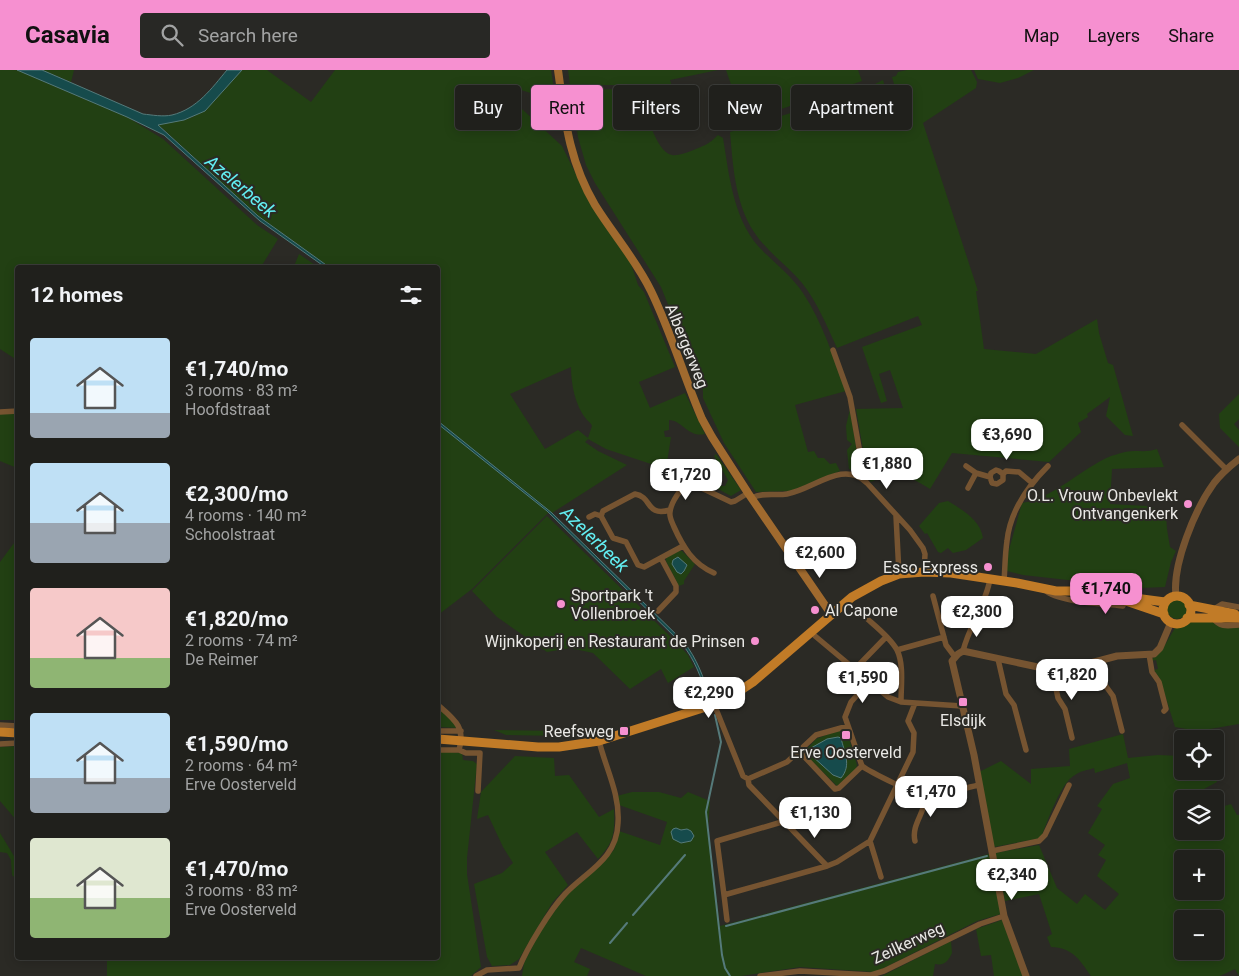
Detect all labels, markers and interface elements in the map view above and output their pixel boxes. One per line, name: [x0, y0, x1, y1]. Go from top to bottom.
search box: [140, 13, 490, 58]
text: Casavia: [25, 21, 110, 49]
icon: search: [158, 21, 186, 49]
text: Search here: [198, 24, 298, 47]
text: Map: [1024, 25, 1059, 46]
text: Layers: [1087, 25, 1140, 46]
text: Share: [1168, 25, 1214, 46]
chip: Buy: [455, 85, 521, 130]
chip: Rent: [531, 85, 603, 130]
chip: Filters: [613, 85, 699, 130]
chip: New: [709, 85, 781, 130]
chip: Apartment: [791, 85, 912, 130]
water label: Azelerbeek: [201, 150, 282, 222]
icon: filters: [397, 281, 425, 309]
text: 12 homes: [30, 283, 123, 307]
street label: Albergerweg: [661, 301, 713, 391]
text: €1,740/mo: [185, 357, 288, 381]
icon: home: [70, 358, 130, 418]
text: 3 rooms · 83 m²: [185, 381, 298, 400]
text: Hoofdstraat: [185, 400, 270, 419]
pin: €3,690: [966, 418, 1048, 461]
text: €3,690: [982, 425, 1032, 444]
pin: €1,880: [846, 448, 928, 490]
text: €1,880: [862, 454, 912, 473]
pin: €1,720: [645, 458, 727, 501]
text: €1,720: [661, 465, 711, 484]
text: €2,300/mo: [185, 482, 288, 506]
icon: home: [70, 483, 130, 543]
place label: O.L. Vrouw Onbevlekt Ontvangenkerk: [1027, 486, 1179, 523]
marker: O.L. Vrouw Onbevlekt Ontvangenkerk: [1182, 498, 1194, 510]
water label: Azelerbeek: [556, 501, 634, 577]
text: 4 rooms · 140 m²: [185, 506, 307, 525]
text: Schoolstraat: [185, 525, 275, 544]
pin: €2,600: [779, 536, 861, 579]
text: €2,600: [795, 543, 845, 562]
place label: Esso Express: [883, 558, 978, 577]
marker: Esso Express: [982, 561, 994, 573]
pin: €1,740: [1065, 572, 1147, 615]
text: €1,740: [1081, 579, 1131, 598]
place label: Sportpark 't Vollenbroek: [571, 586, 656, 623]
pin: €2,300: [936, 596, 1018, 638]
marker: Sportpark 't Vollenbroek: [555, 598, 567, 610]
place label: Al Capone: [825, 601, 898, 620]
text: €2,300: [952, 602, 1002, 621]
marker: Al Capone: [809, 604, 821, 616]
text: €1,820/mo: [185, 607, 288, 631]
icon: home: [70, 608, 130, 668]
text: 2 rooms · 74 m²: [185, 631, 298, 650]
place label: Wijnkoperij en Restaurant de Prinsen: [485, 632, 745, 651]
marker: Wijnkoperij en Restaurant de Prinsen: [749, 635, 761, 647]
text: De Reimer: [185, 650, 258, 669]
pin: €1,820: [1031, 658, 1113, 701]
pin: €1,590: [822, 662, 904, 704]
text: €1,820: [1047, 665, 1097, 684]
text: €1,590: [838, 668, 888, 687]
pin: €2,290: [668, 676, 750, 719]
text: €2,290: [684, 683, 734, 702]
marker: Elsdijk: [957, 696, 969, 708]
place label: Elsdijk: [940, 711, 987, 730]
place label: Reefsweg: [544, 722, 614, 741]
marker: Reefsweg: [618, 725, 630, 737]
marker: Erve Oosterveld: [840, 729, 852, 741]
map controls: [1174, 730, 1224, 960]
button: locate: [1174, 730, 1224, 780]
text: €1,590/mo: [185, 732, 288, 756]
icon: home: [70, 733, 130, 793]
place label: Erve Oosterveld: [790, 743, 902, 762]
text: 2 rooms · 64 m²: [185, 756, 298, 775]
text: Erve Oosterveld: [185, 775, 296, 794]
pin: €1,470: [890, 776, 972, 818]
text: €1,470: [906, 782, 956, 801]
button: layers: [1174, 790, 1224, 840]
pin: €1,130: [774, 796, 856, 839]
text: €1,130: [790, 803, 840, 822]
button: +: [1174, 850, 1224, 900]
text: €1,470/mo: [185, 857, 288, 881]
icon: home: [70, 858, 130, 918]
pin: €2,340: [971, 858, 1053, 901]
text: €2,340: [987, 865, 1037, 884]
text: 3 rooms · 83 m²: [185, 881, 298, 900]
text: Erve Oosterveld: [185, 900, 296, 919]
button: −: [1174, 910, 1224, 960]
street label: Zeilkerweg: [869, 918, 947, 968]

